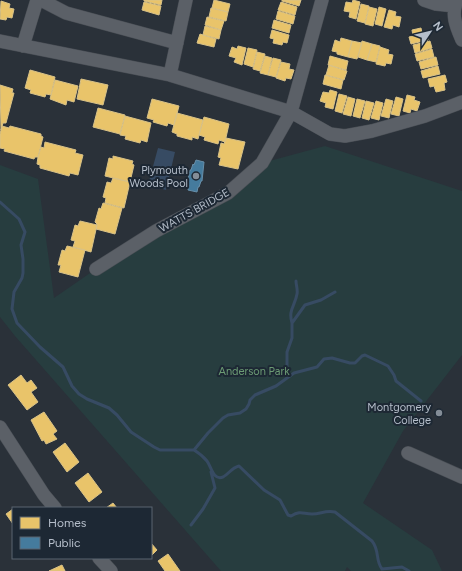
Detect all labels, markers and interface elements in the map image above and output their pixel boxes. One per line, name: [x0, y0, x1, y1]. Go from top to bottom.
north arrow: [410, 12, 450, 52]
text: N: [430, 19, 446, 34]
place label: Plymouth Woods Pool: [129, 164, 188, 190]
marker: Plymouth Woods Pool: [191, 171, 201, 181]
street label: WATTS BRIDGE: [157, 186, 232, 235]
park label: Anderson Park: [218, 365, 290, 378]
place label: Montgomery College: [367, 401, 431, 427]
marker: Montgomery College: [434, 408, 444, 418]
legend: [12, 507, 152, 559]
text: Homes: [48, 516, 87, 530]
text: Public: [48, 536, 81, 550]

